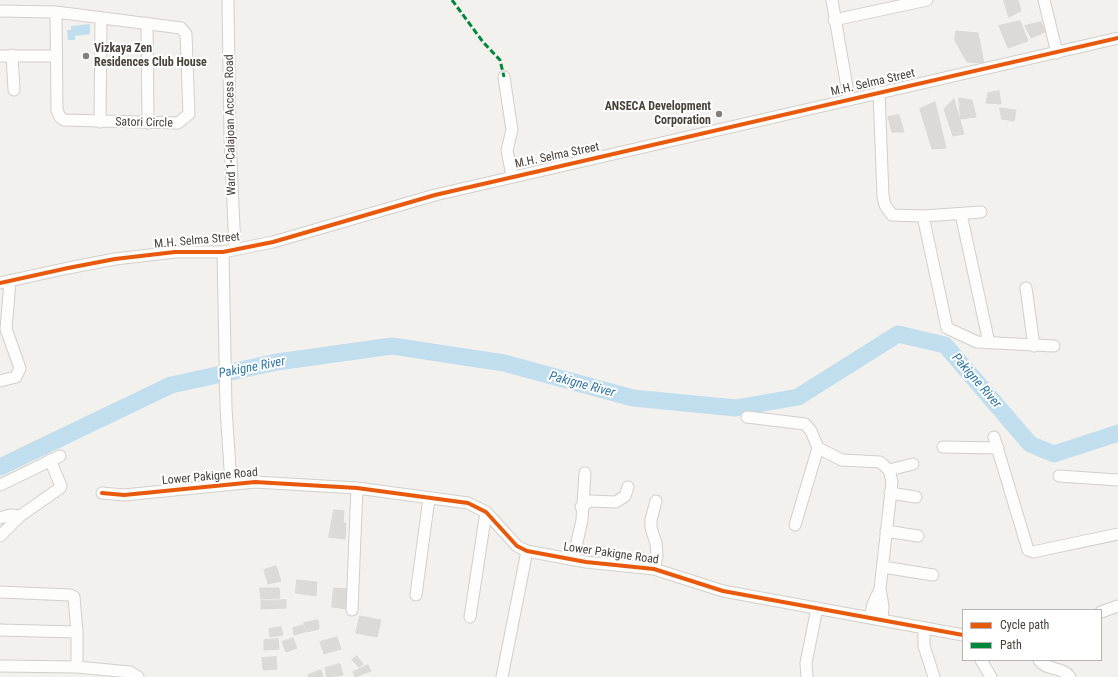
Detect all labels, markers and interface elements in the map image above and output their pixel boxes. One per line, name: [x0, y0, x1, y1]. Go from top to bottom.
place label: Vizkaya Zen Residences Club House: [94, 42, 207, 70]
marker: Vizkaya Zen Residences Club House: [81, 51, 91, 61]
street label: Ward 1-Calajoan Access Road: [223, 54, 239, 196]
street label: M.H. Selma Street: [830, 66, 916, 100]
place label: ANSECA Development Corporation: [605, 100, 711, 128]
marker: ANSECA Development Corporation: [714, 109, 724, 119]
street label: Satori Circle: [115, 115, 173, 131]
street label: M.H. Selma Street: [514, 140, 600, 172]
street label: M.H. Selma Street: [154, 230, 240, 252]
water label: Pakigne River: [948, 350, 1004, 412]
water label: Pakigne River: [217, 354, 287, 382]
water label: Pakigne River: [547, 369, 617, 401]
street label: Lower Pakigne Road: [161, 466, 259, 488]
street label: Lower Pakigne Road: [562, 540, 660, 568]
legend: [962, 609, 1102, 661]
text: Cycle path: [1000, 618, 1049, 632]
text: Path: [1000, 638, 1022, 652]

